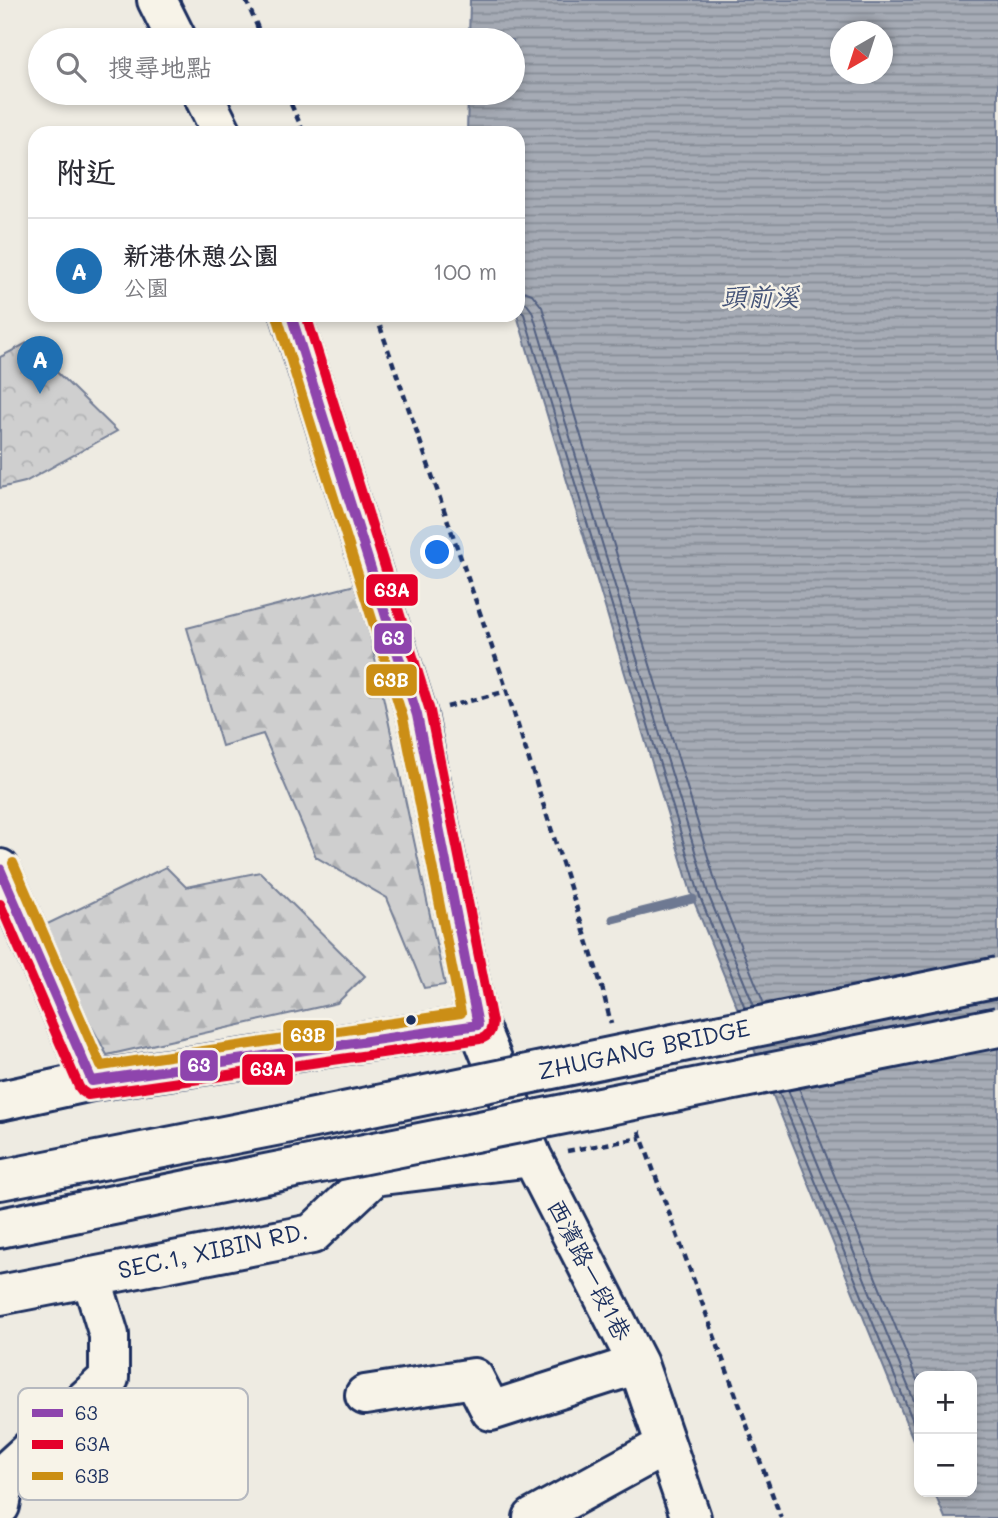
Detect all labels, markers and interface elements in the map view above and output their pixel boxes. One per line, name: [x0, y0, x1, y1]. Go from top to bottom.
north arrow: [830, 21, 893, 84]
search box: [28, 28, 525, 105]
icon: search: [52, 48, 90, 86]
text: 搜尋地點: [108, 50, 212, 84]
text: 附近: [56, 151, 116, 191]
text: 新港休憩公園: [123, 238, 279, 272]
text: A: [71, 256, 87, 286]
text: 100 m: [433, 256, 497, 286]
text: 公園: [123, 272, 169, 302]
water label: 頭前溪: [721, 279, 801, 313]
pin: A: [17, 336, 63, 394]
your location: [420, 535, 454, 569]
line badge: 63A: [365, 573, 419, 607]
text: 63A: [374, 577, 410, 602]
line badge: 63: [373, 622, 413, 655]
text: 63: [382, 625, 404, 650]
line badge: 63B: [365, 663, 418, 697]
text: 63B: [373, 667, 409, 692]
street label: ZHUGANG BRIDGE: [535, 1011, 752, 1086]
unlabelled marker: [404, 1013, 418, 1027]
line badge: 63B: [282, 1019, 335, 1052]
text: 63B: [290, 1022, 326, 1047]
line badge: 63: [179, 1049, 219, 1082]
text: 63: [188, 1052, 210, 1077]
line badge: 63A: [241, 1053, 294, 1086]
text: 63A: [250, 1056, 286, 1081]
street label: 西濱路一段1巷: [541, 1193, 639, 1345]
street label: SEC.1, XIBIN RD.: [115, 1214, 310, 1285]
map controls: [914, 1371, 977, 1497]
button: +: [914, 1371, 977, 1434]
legend: [18, 1388, 248, 1500]
text: 63: [75, 1400, 98, 1425]
text: 63A: [75, 1431, 111, 1456]
button: −: [914, 1434, 977, 1497]
text: 63B: [75, 1463, 109, 1488]

